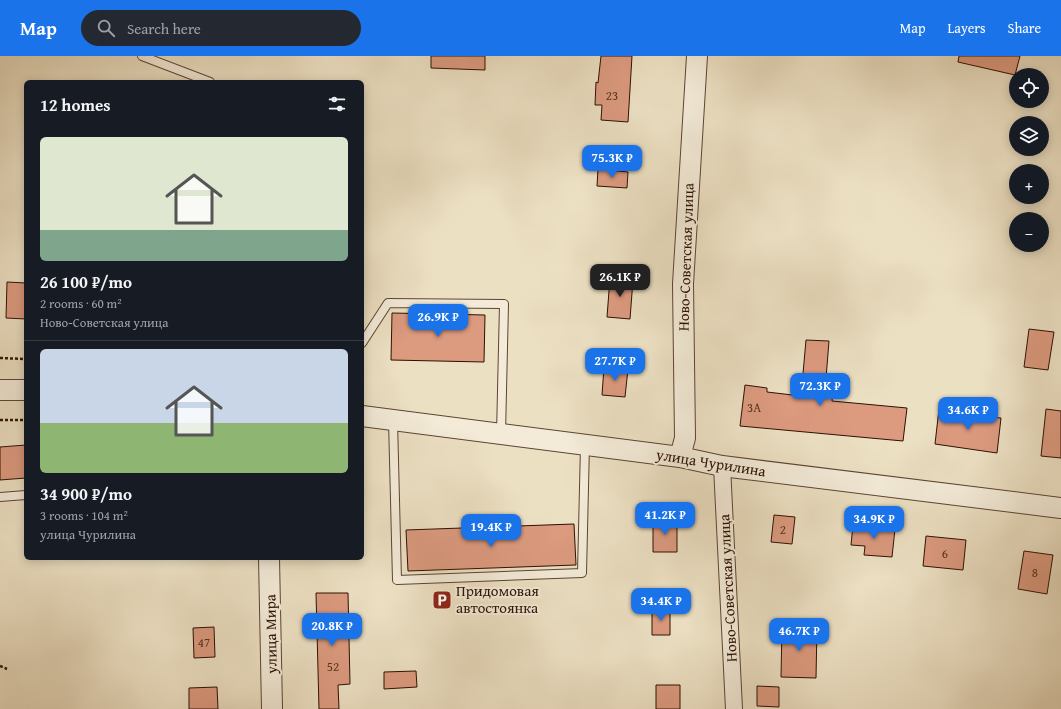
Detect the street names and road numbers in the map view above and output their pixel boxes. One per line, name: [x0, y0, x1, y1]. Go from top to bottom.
street label: Ново-Советская улица: [672, 182, 699, 331]
street label: улица Чурилина: [654, 443, 768, 482]
street label: Ново-Советская улица: [713, 513, 742, 663]
street label: улица Мира: [259, 593, 282, 675]

